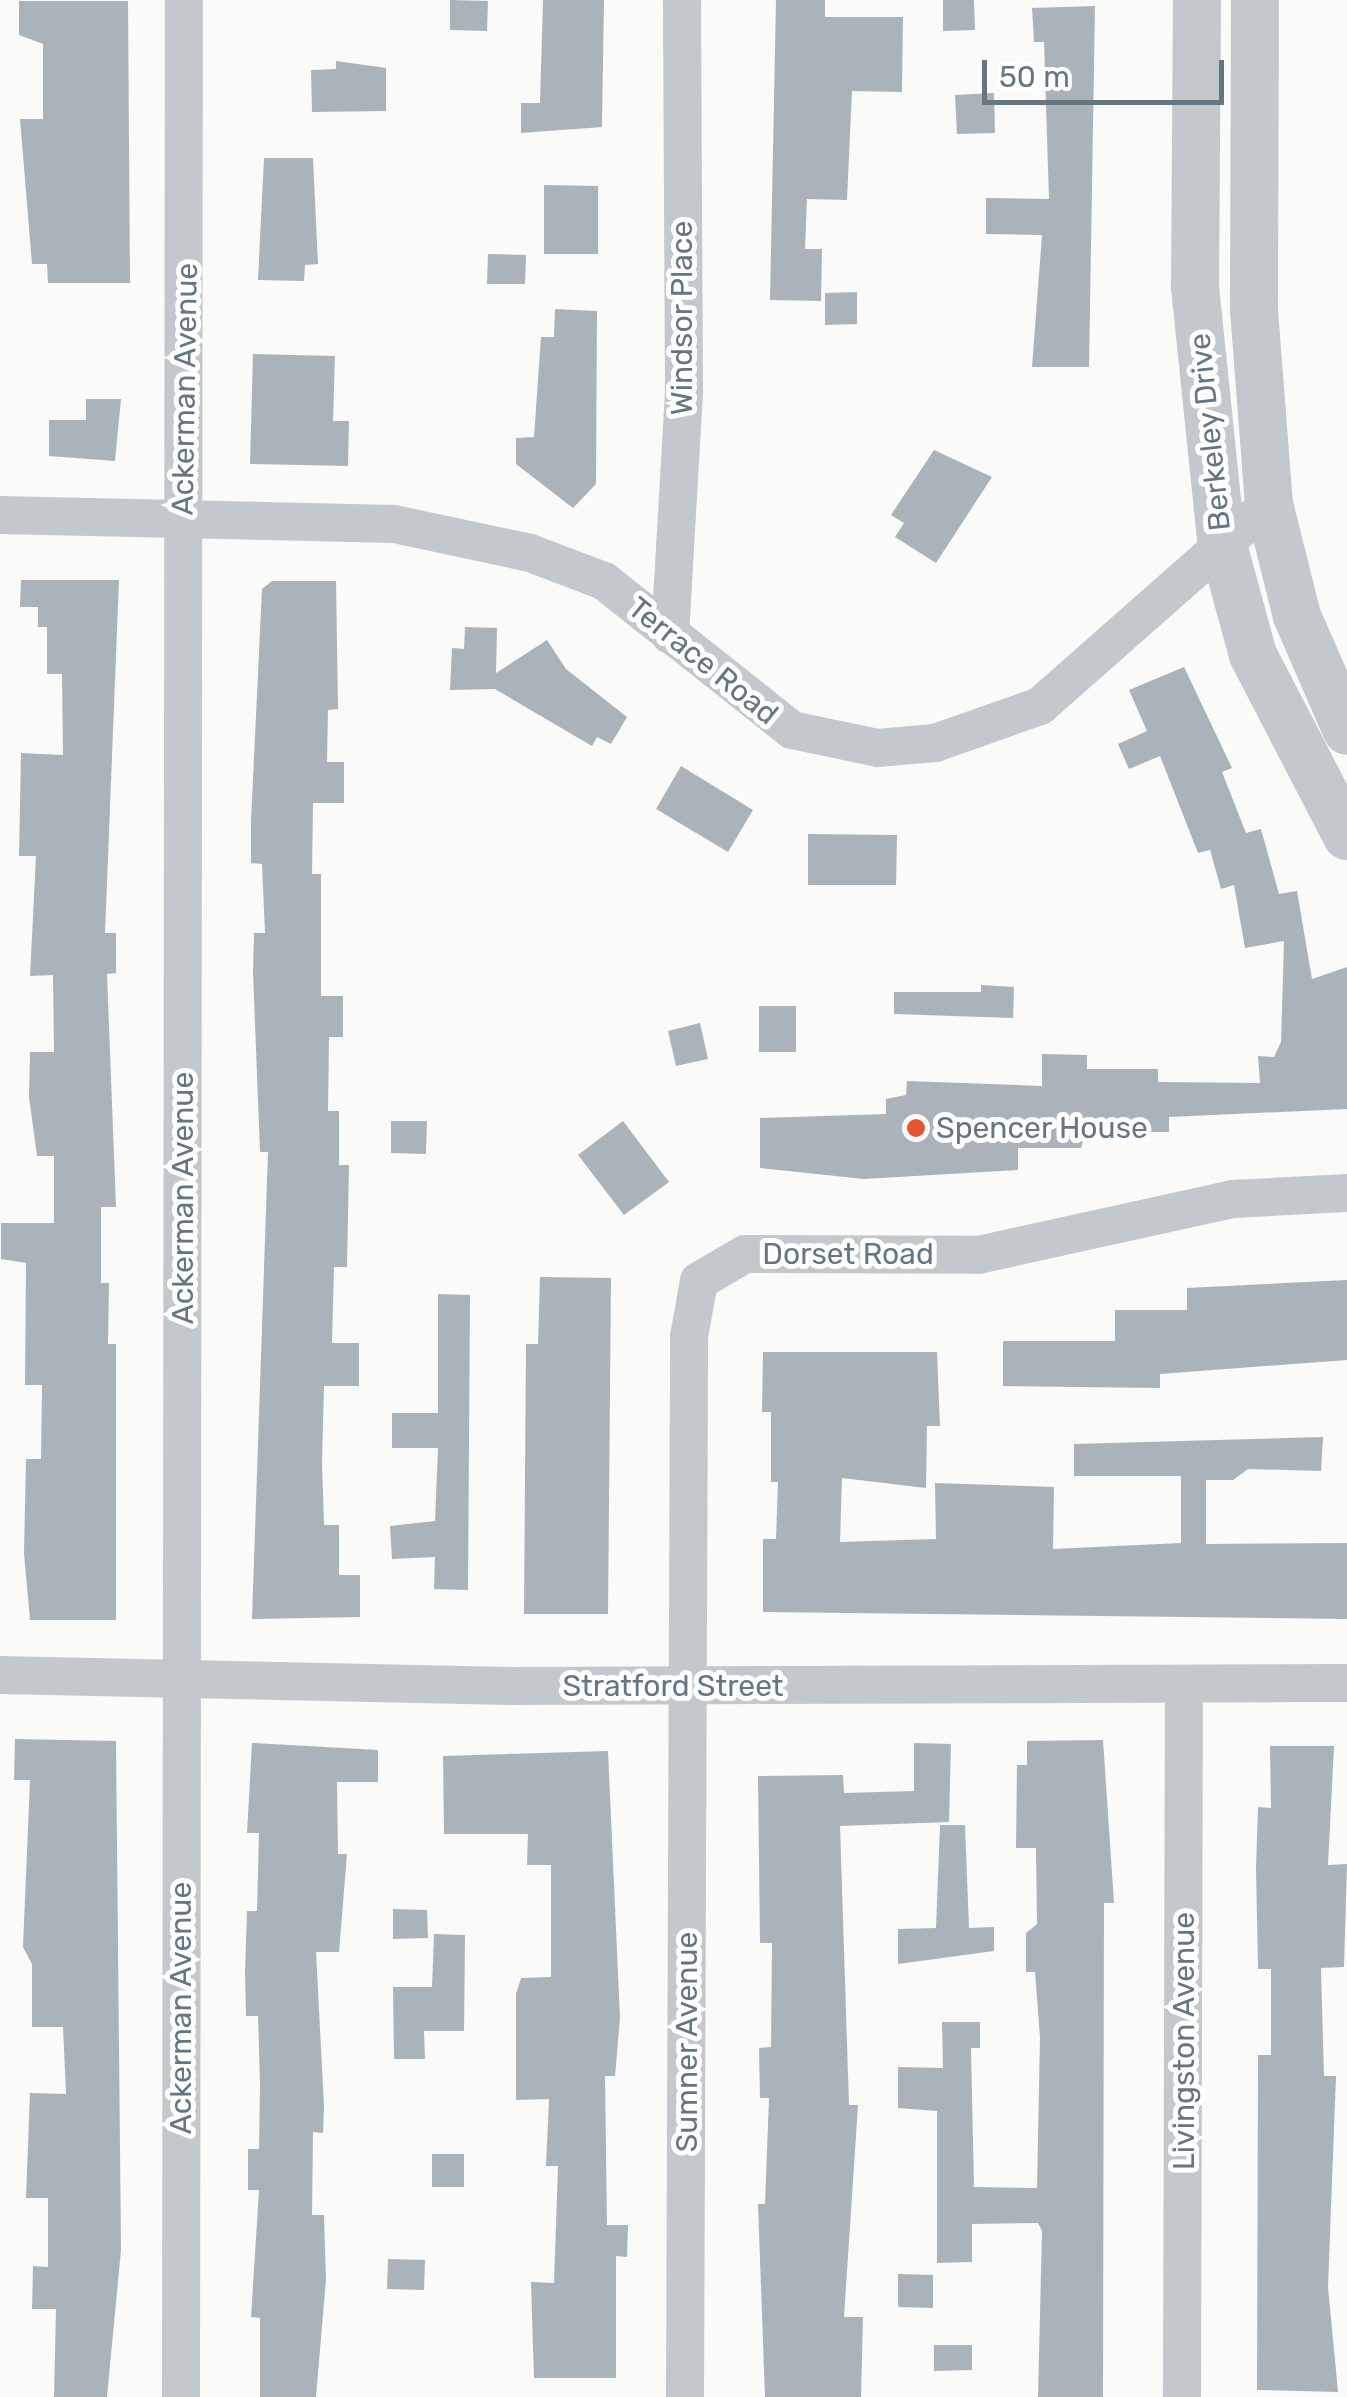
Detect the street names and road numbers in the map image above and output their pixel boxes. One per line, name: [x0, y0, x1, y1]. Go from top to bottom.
street label: Windsor Place: [664, 220, 700, 416]
street label: Ackerman Avenue: [165, 262, 205, 516]
street label: Berkeley Drive: [1182, 331, 1238, 533]
street label: Terrace Road: [621, 590, 785, 732]
street label: Ackerman Avenue: [165, 1071, 201, 1325]
street label: Dorset Road: [762, 1236, 934, 1272]
street label: Stratford Street: [562, 1668, 784, 1704]
street label: Ackerman Avenue: [163, 1881, 199, 2135]
street label: Livingston Avenue: [1166, 1912, 1202, 2170]
street label: Sumner Avenue: [669, 1931, 705, 2153]

